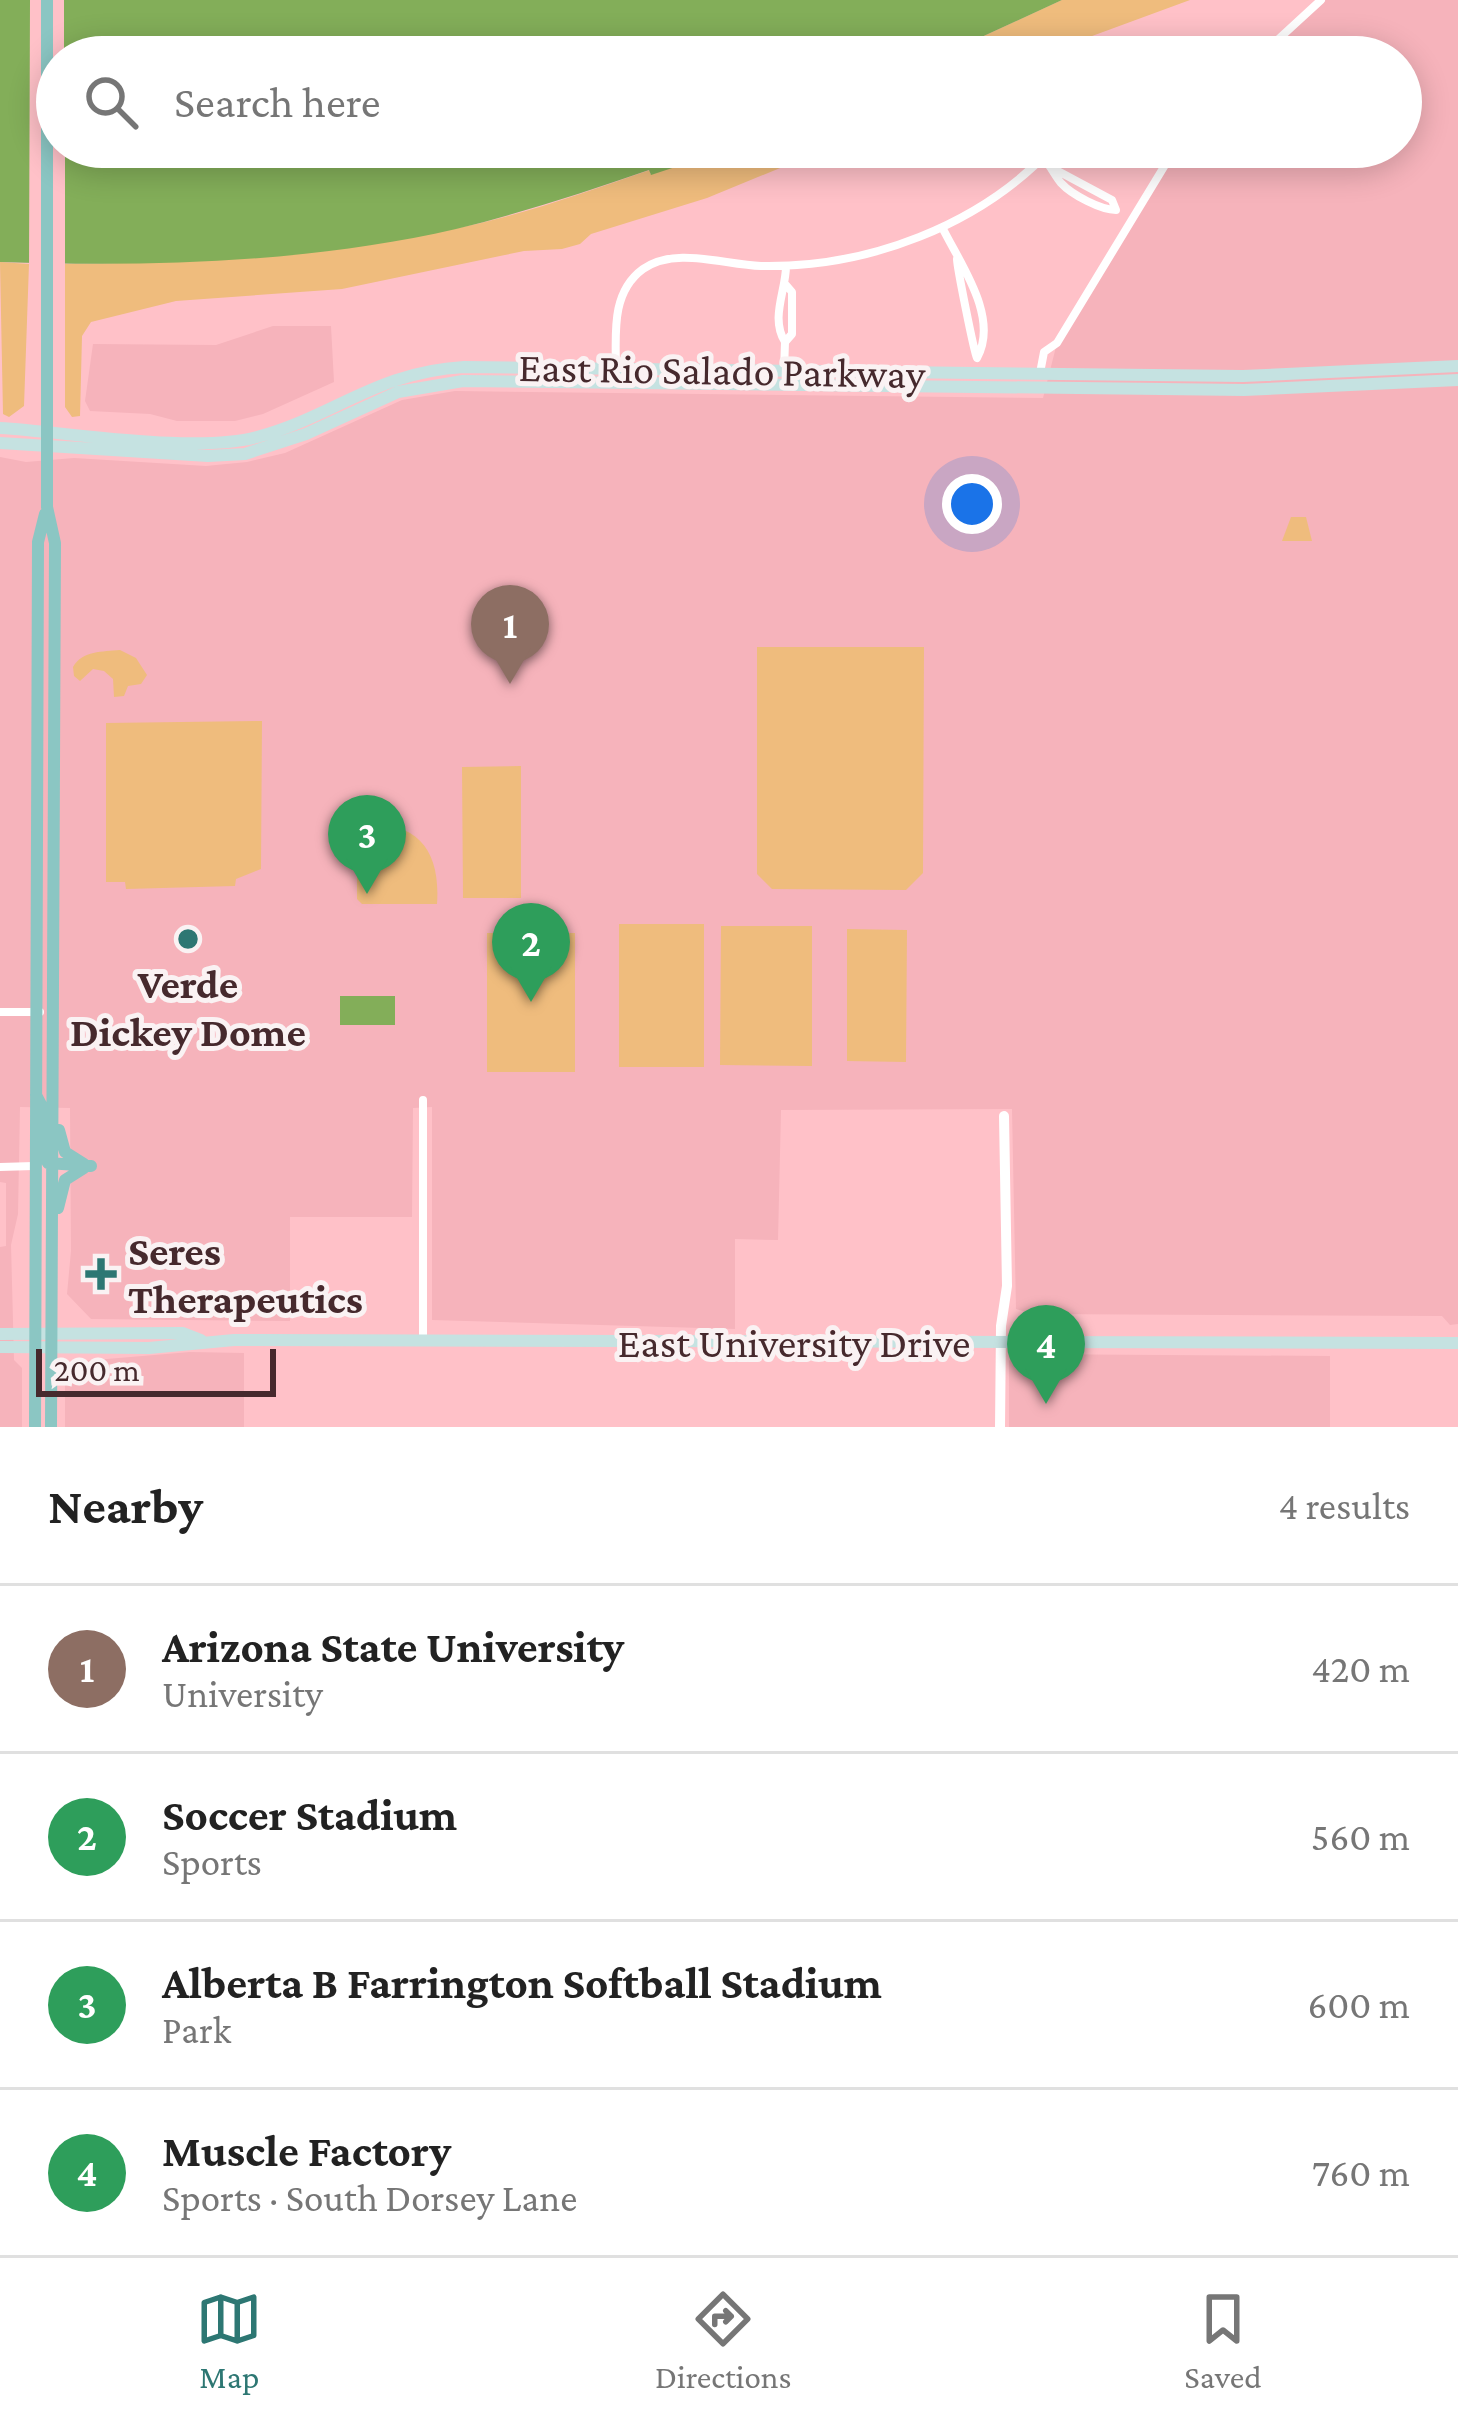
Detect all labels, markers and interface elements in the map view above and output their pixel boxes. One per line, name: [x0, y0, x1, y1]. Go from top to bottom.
search box: [36, 36, 1422, 168]
icon: search: [78, 69, 144, 135]
text: Search here: [174, 77, 381, 127]
street label: East Rio Salado Parkway: [518, 343, 927, 397]
your location: [942, 474, 1002, 534]
pin: 1: [471, 585, 549, 684]
pin: 3: [328, 795, 406, 894]
pin: 2: [492, 903, 570, 1002]
marker: Verde Dickey Dome: [175, 926, 201, 952]
place label: Verde Dickey Dome: [70, 960, 306, 1055]
place label: Seres Therapeutics: [128, 1227, 363, 1322]
marker: Seres Therapeutics: [85, 1258, 117, 1290]
pin: 4: [1007, 1305, 1085, 1404]
street label: East University Drive: [617, 1319, 971, 1366]
scale bar: [36, 1343, 276, 1396]
text: 200 m: [54, 1351, 140, 1388]
text: Nearby: [48, 1477, 203, 1534]
text: 4 results: [1279, 1484, 1410, 1527]
text: Arizona State University: [162, 1622, 624, 1672]
text: 1: [80, 1647, 94, 1690]
text: 420 m: [1311, 1647, 1410, 1690]
text: University: [162, 1672, 323, 1715]
text: Soccer Stadium: [162, 1790, 457, 1840]
text: 2: [77, 1815, 97, 1858]
text: 560 m: [1311, 1815, 1410, 1858]
text: Sports: [162, 1840, 262, 1883]
text: Alberta B Farrington Softball Stadium: [162, 1958, 882, 2008]
text: 3: [77, 1983, 97, 2026]
text: 600 m: [1307, 1983, 1410, 2026]
text: Park: [162, 2008, 231, 2051]
text: Muscle Factory: [162, 2126, 451, 2176]
text: 4: [76, 2151, 98, 2194]
text: 760 m: [1312, 2151, 1410, 2194]
text: Sports · South Dorsey Lane: [162, 2176, 577, 2219]
tab: Map: [196, 2286, 262, 2395]
tab: Directions: [655, 2286, 792, 2395]
tab: Saved: [1184, 2286, 1262, 2395]

